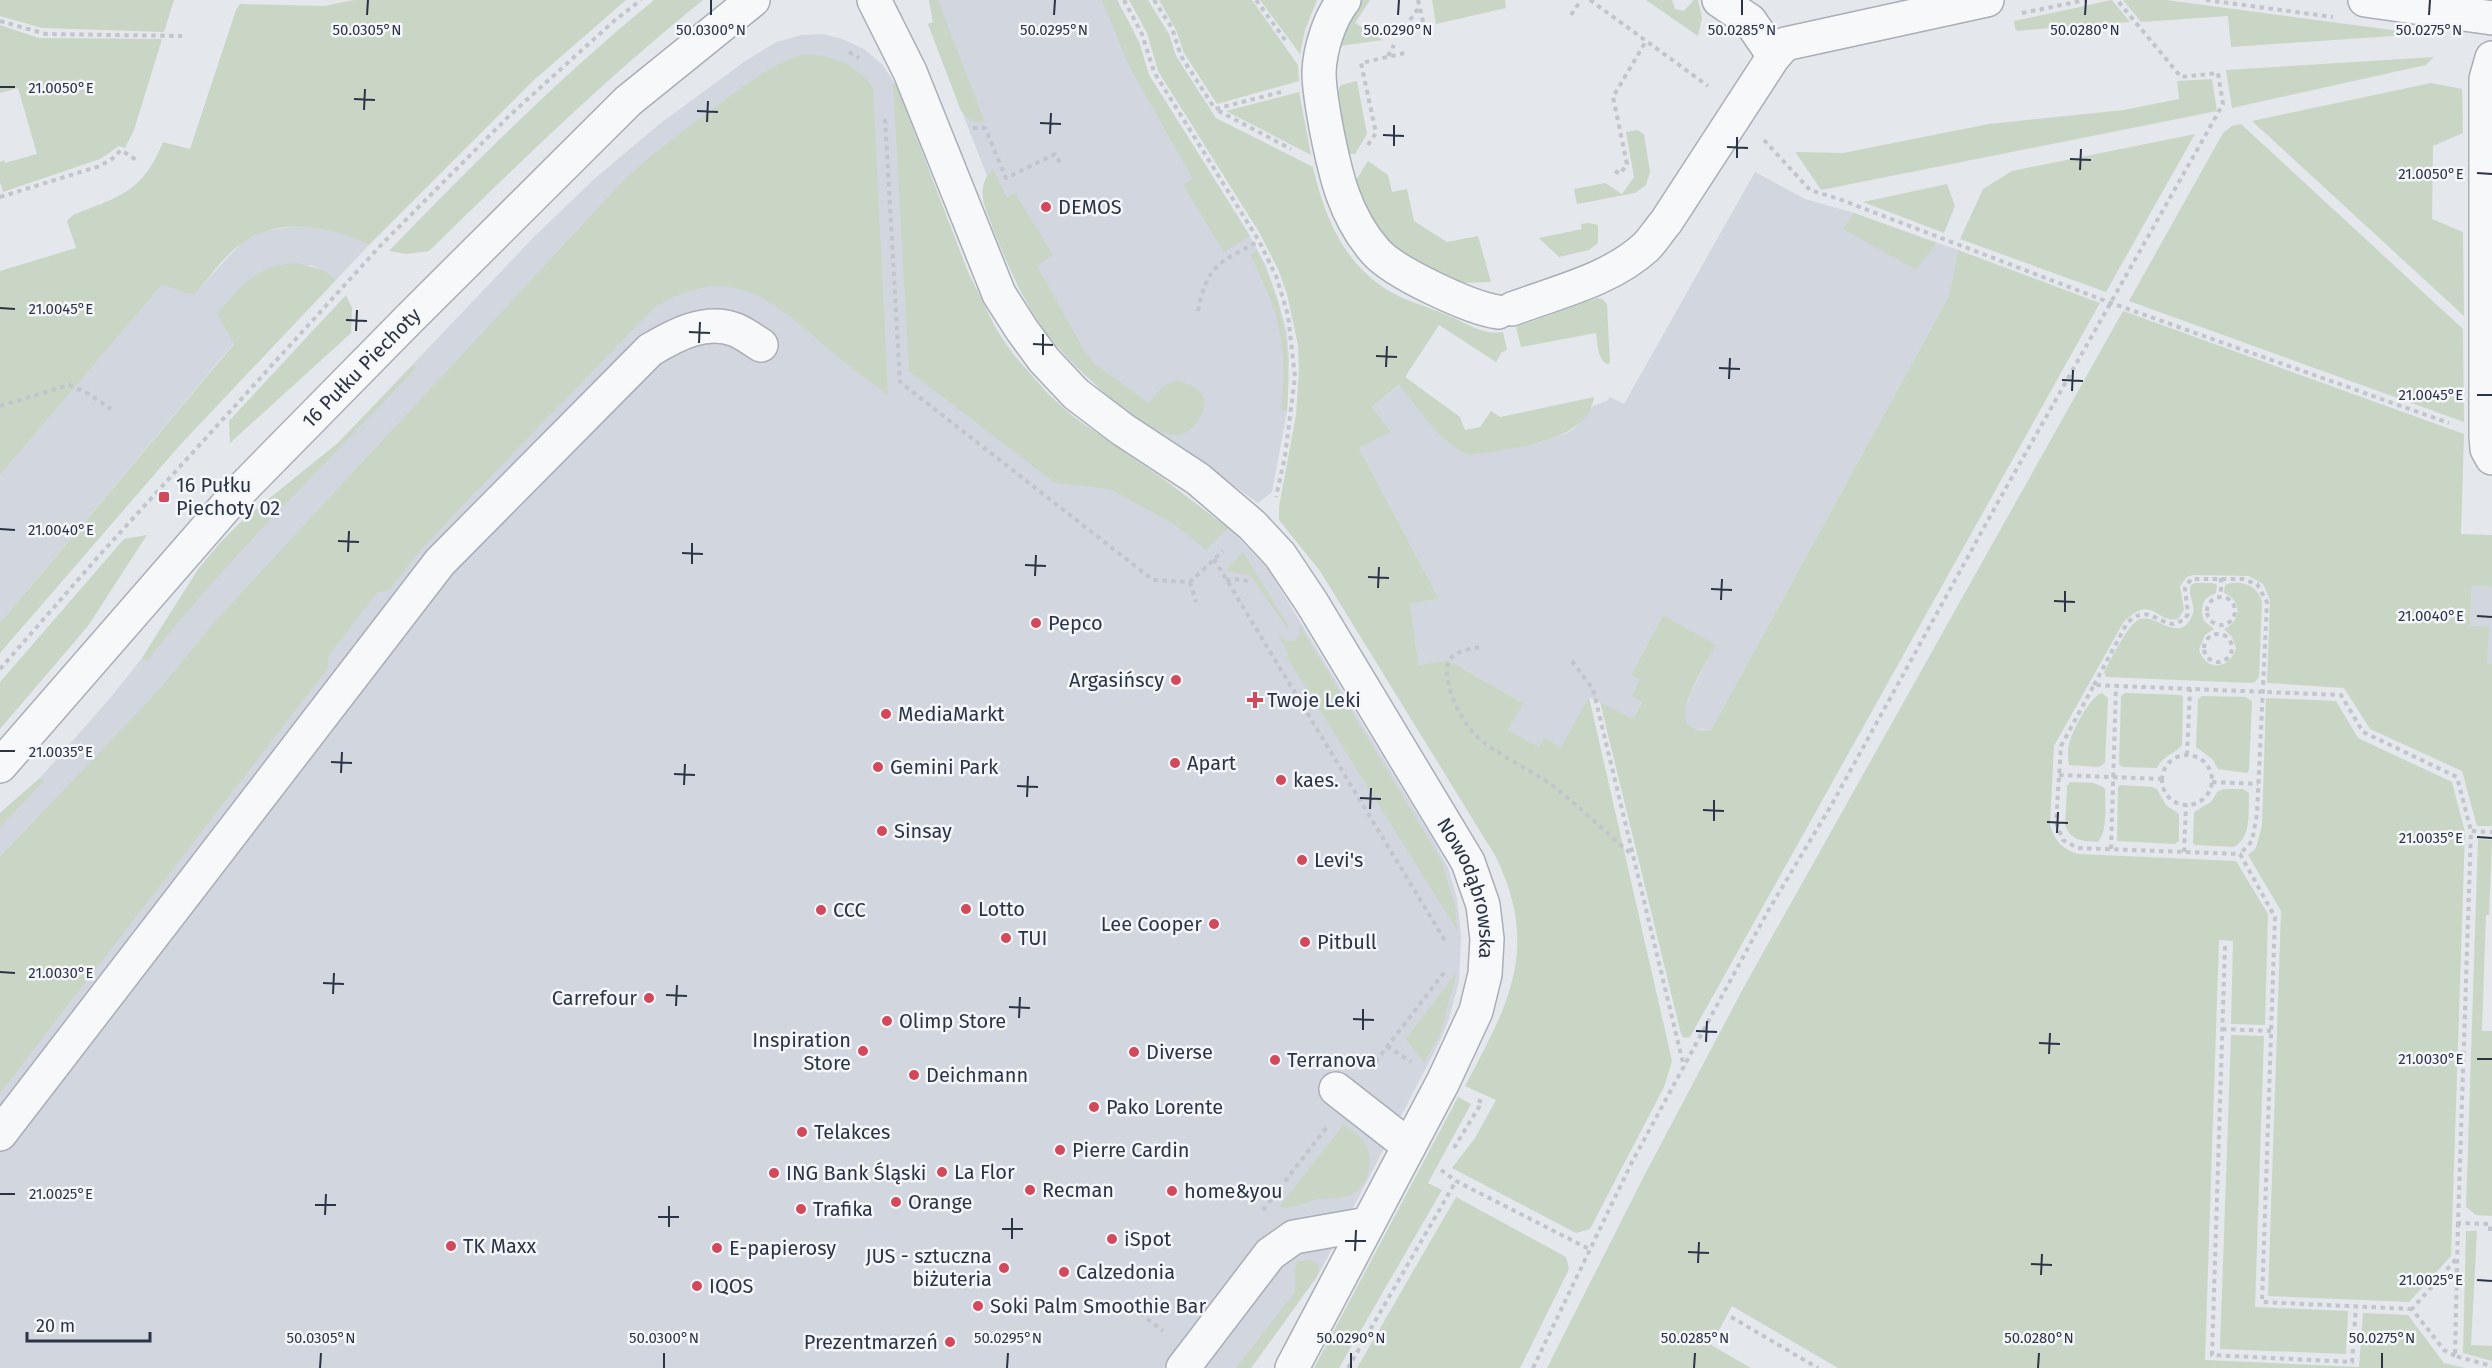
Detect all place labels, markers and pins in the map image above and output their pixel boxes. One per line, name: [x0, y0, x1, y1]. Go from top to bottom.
place label: DEMOS: [1058, 195, 1122, 219]
marker: DEMOS: [1039, 200, 1053, 214]
place label: 16 Pułku Piechoty 02: [176, 473, 280, 520]
marker: 16 Pułku Piechoty 02: [157, 490, 171, 504]
place label: Pepco: [1048, 611, 1103, 635]
marker: Pepco: [1029, 616, 1043, 630]
place label: Argasińscy: [1069, 668, 1164, 692]
marker: Argasińscy: [1169, 673, 1183, 687]
place label: Twoje Leki: [1267, 688, 1361, 712]
marker: Twoje Leki: [1248, 693, 1262, 707]
place label: MediaMarkt: [898, 702, 1005, 726]
marker: MediaMarkt: [879, 707, 893, 721]
place label: Apart: [1187, 751, 1237, 775]
place label: Gemini Park: [890, 755, 999, 779]
marker: Apart: [1168, 756, 1182, 770]
marker: Gemini Park: [871, 760, 885, 774]
place label: kaes.: [1293, 768, 1339, 792]
marker: kaes.: [1274, 773, 1288, 787]
place label: Sinsay: [894, 819, 952, 843]
marker: Sinsay: [875, 824, 889, 838]
place label: Levi's: [1314, 848, 1363, 872]
marker: Levi's: [1295, 853, 1309, 867]
place label: Lotto: [978, 897, 1025, 921]
place label: CCC: [833, 898, 866, 922]
marker: Lotto: [959, 902, 973, 916]
marker: CCC: [814, 903, 828, 917]
place label: Lee Cooper: [1101, 912, 1202, 936]
marker: Lee Cooper: [1207, 917, 1221, 931]
place label: TUI: [1018, 926, 1047, 950]
place label: Pitbull: [1317, 930, 1377, 954]
marker: TUI: [999, 931, 1013, 945]
marker: Pitbull: [1298, 935, 1312, 949]
place label: Carrefour: [552, 986, 637, 1010]
marker: Carrefour: [642, 991, 656, 1005]
place label: Olimp Store: [899, 1009, 1006, 1033]
marker: Olimp Store: [880, 1014, 894, 1028]
place label: Inspiration Store: [752, 1028, 851, 1075]
place label: Diverse: [1146, 1040, 1213, 1064]
marker: Inspiration Store: [856, 1044, 870, 1058]
marker: Diverse: [1127, 1045, 1141, 1059]
place label: Terranova: [1287, 1048, 1376, 1072]
marker: Terranova: [1268, 1053, 1282, 1067]
place label: Deichmann: [926, 1063, 1028, 1087]
marker: Deichmann: [907, 1068, 921, 1082]
place label: Pako Lorente: [1106, 1095, 1223, 1119]
marker: Pako Lorente: [1087, 1100, 1101, 1114]
place label: Telakces: [814, 1120, 890, 1144]
marker: Telakces: [795, 1125, 809, 1139]
place label: Pierre Cardin: [1072, 1138, 1190, 1162]
marker: Pierre Cardin: [1053, 1143, 1067, 1157]
place label: La Flor: [954, 1160, 1015, 1184]
place label: ING Bank Śląski: [786, 1161, 926, 1185]
marker: La Flor: [935, 1165, 949, 1179]
marker: ING Bank Śląski: [767, 1166, 781, 1180]
place label: Recman: [1042, 1178, 1114, 1202]
place label: home&you: [1184, 1179, 1283, 1203]
marker: Recman: [1023, 1183, 1037, 1197]
marker: home&you: [1165, 1184, 1179, 1198]
place label: Orange: [908, 1190, 972, 1214]
marker: Orange: [889, 1195, 903, 1209]
place label: Trafika: [813, 1197, 873, 1221]
marker: Trafika: [794, 1202, 808, 1216]
place label: iSpot: [1124, 1227, 1172, 1251]
marker: iSpot: [1105, 1232, 1119, 1246]
place label: TK Maxx: [463, 1234, 537, 1258]
place label: E-papierosy: [729, 1236, 836, 1260]
marker: TK Maxx: [444, 1239, 458, 1253]
marker: E-papierosy: [710, 1241, 724, 1255]
place label: JUS - sztuczna biżuteria: [865, 1244, 992, 1291]
place label: Calzedonia: [1076, 1260, 1175, 1284]
marker: JUS - sztuczna biżuteria: [997, 1261, 1011, 1275]
marker: Calzedonia: [1057, 1265, 1071, 1279]
place label: IQOS: [709, 1274, 754, 1298]
marker: IQOS: [690, 1279, 704, 1293]
place label: Soki Palm Smoothie Bar: [990, 1294, 1206, 1318]
marker: Soki Palm Smoothie Bar: [971, 1299, 985, 1313]
place label: Prezentmarzeń: [804, 1330, 938, 1354]
marker: Prezentmarzeń: [943, 1335, 957, 1349]

